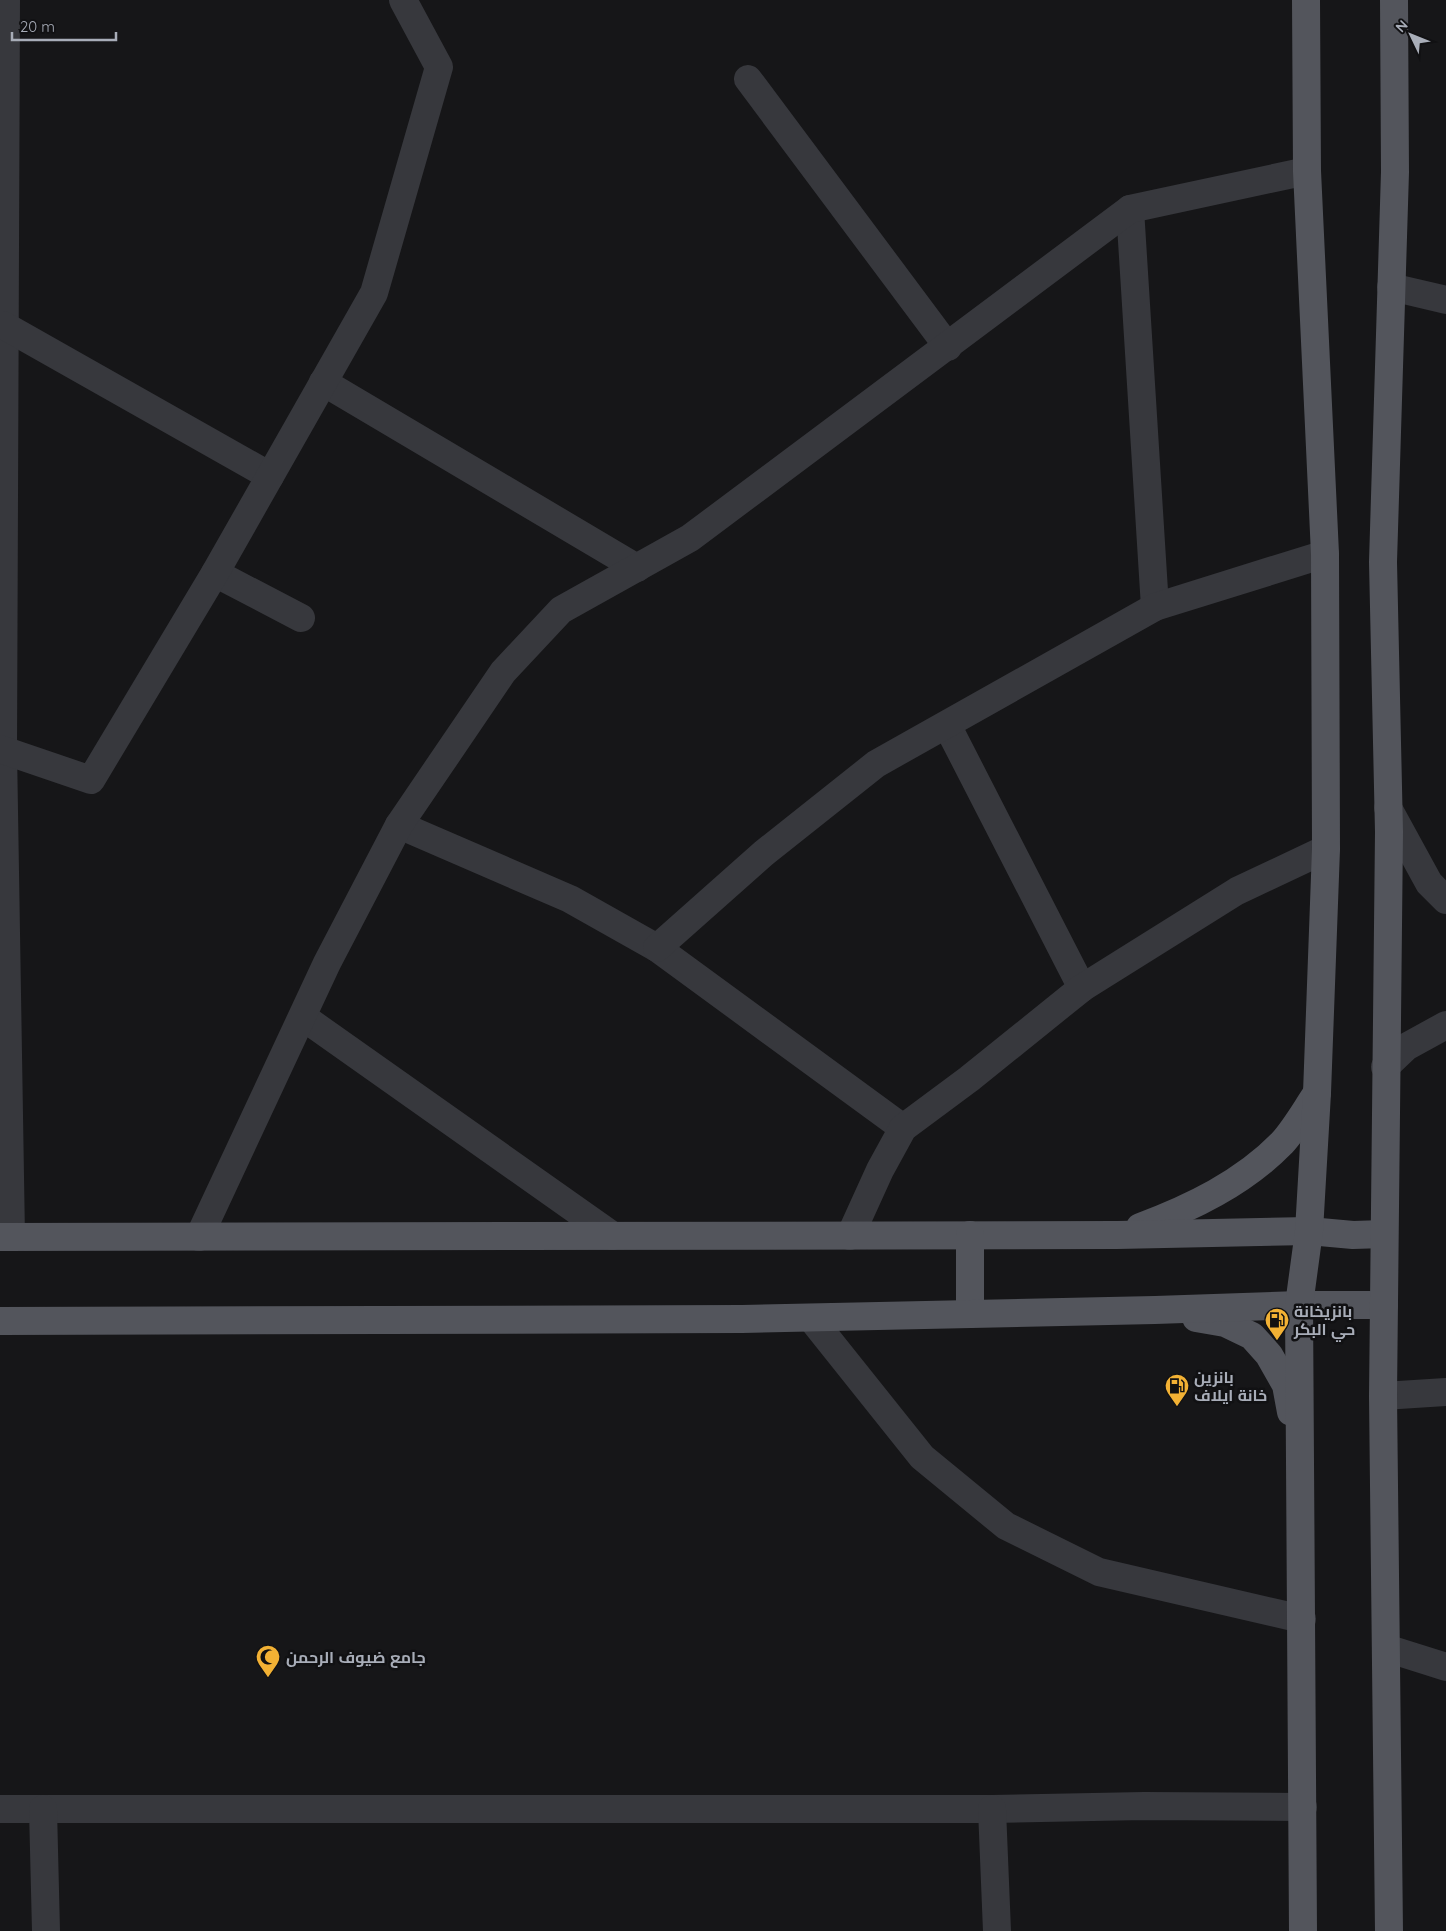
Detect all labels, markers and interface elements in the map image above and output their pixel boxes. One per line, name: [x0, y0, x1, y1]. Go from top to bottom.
scale bar: [12, 10, 116, 42]
north arrow: [1386, 10, 1436, 60]
text: N: [1391, 16, 1412, 36]
text: 20 m: [20, 17, 55, 36]
place label: بانزيخانة حي البكر: [1293, 1301, 1355, 1342]
fuel station icon: بانزيخانة حي البكر: [1264, 1307, 1290, 1341]
place label: بانزين خانة ايلاف: [1194, 1367, 1267, 1405]
fuel station icon: بانزين خانة ايلاف: [1164, 1373, 1190, 1407]
mosque icon: جامع ضيوف الرحمن: [255, 1644, 281, 1678]
place label: جامع ضيوف الرحمن: [286, 1647, 426, 1668]

